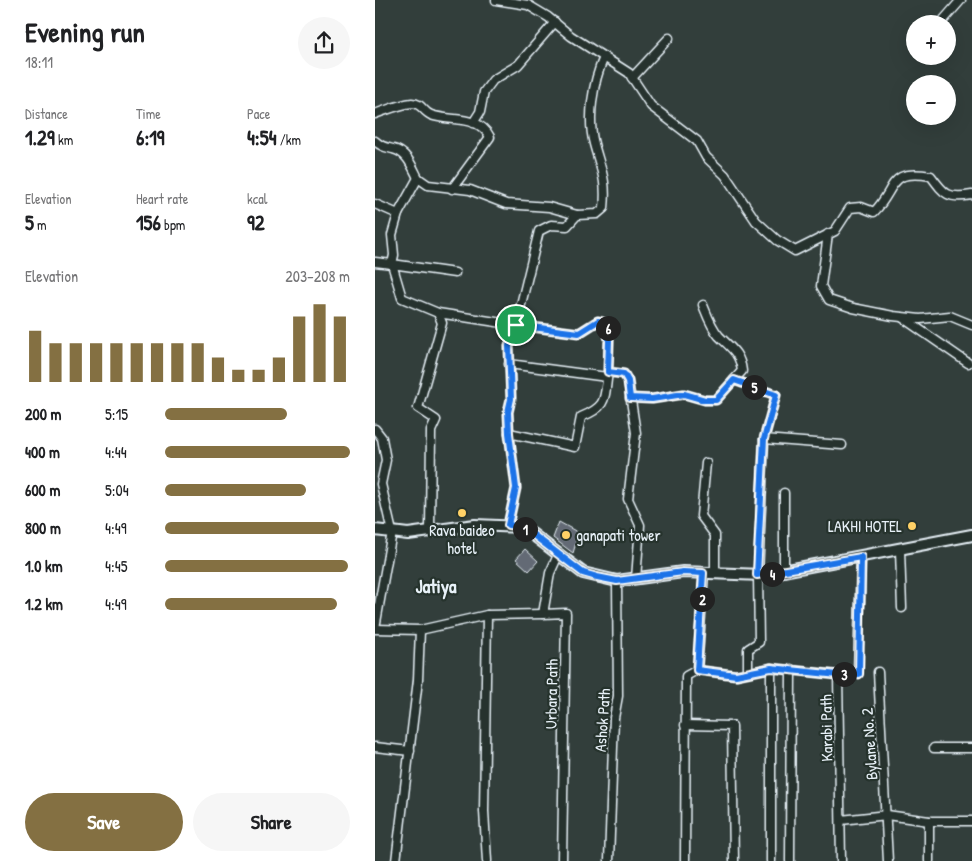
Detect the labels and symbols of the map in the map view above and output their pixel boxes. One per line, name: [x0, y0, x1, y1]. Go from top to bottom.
pin: [495, 304, 537, 346]
pin: 6: [595, 316, 621, 340]
pin: 5: [741, 374, 767, 400]
marker: Rava baideo hotel: [456, 507, 468, 519]
place label: LAKHI HOTEL: [828, 515, 902, 537]
pin: 1: [513, 516, 537, 542]
place label: Rava baideo hotel: [429, 519, 495, 559]
marker: LAKHI HOTEL: [906, 520, 918, 532]
place label: ganapati tower: [576, 524, 661, 546]
marker: ganapati tower: [560, 529, 572, 541]
pin: 4: [759, 562, 785, 586]
district label: Jatiya: [416, 573, 457, 600]
pin: 2: [689, 586, 715, 612]
street label: Urbara Path: [539, 658, 563, 729]
pin: 3: [831, 662, 857, 686]
street label: Ashok Path: [589, 687, 615, 753]
street label: Karabi Path: [814, 694, 838, 762]
street label: Bylane No. 2: [855, 707, 882, 781]

